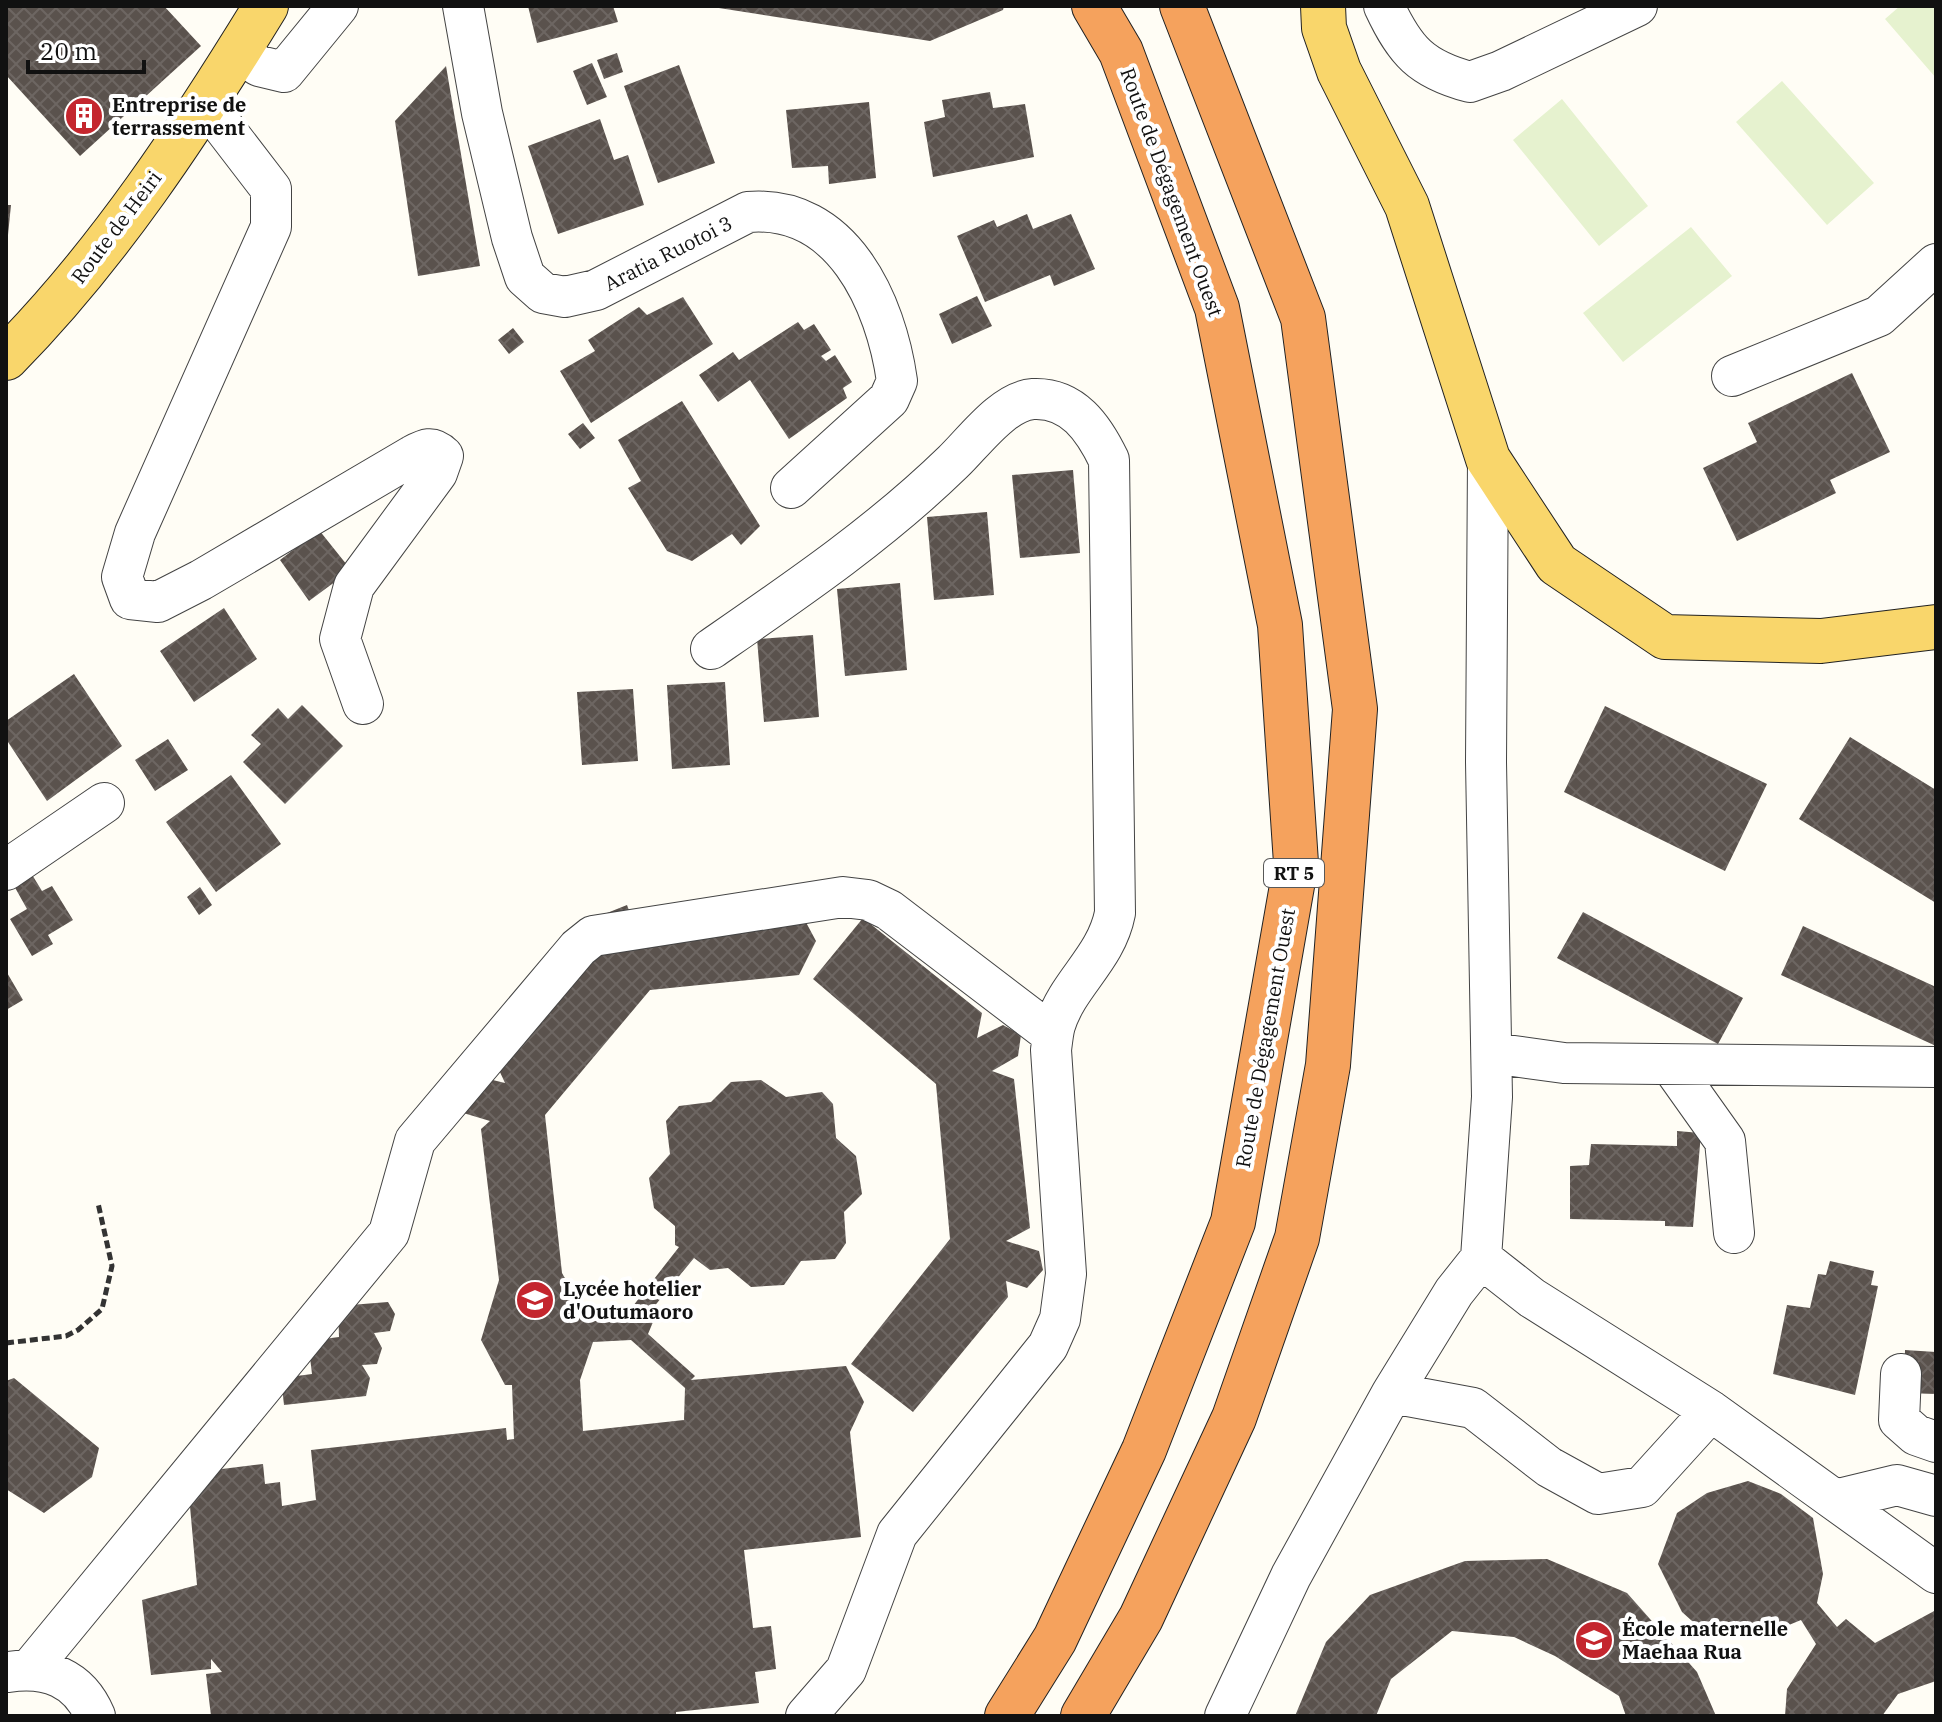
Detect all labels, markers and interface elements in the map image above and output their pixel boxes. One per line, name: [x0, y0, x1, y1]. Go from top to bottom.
scale bar: [28, 24, 144, 74]
text: 20 m: [40, 35, 97, 67]
street label: Route de Dégagement Ouest: [1114, 64, 1230, 320]
place label: Entreprise de terrassement: [112, 91, 246, 141]
building icon: Entreprise de terrassement: [63, 95, 105, 137]
street label: Route de Heiri: [65, 165, 167, 289]
street label: Aratia Ruotoi 3: [599, 209, 737, 297]
road number: RT 5: [1264, 859, 1324, 887]
street label: Route de Dégagement Ouest: [1229, 906, 1301, 1170]
place label: Lycée hotelier d'Outumaoro: [563, 1275, 702, 1325]
school or university icon: Lycée hotelier d'Outumaoro: [514, 1279, 556, 1321]
place label: École maternelle Maehaa Rua: [1622, 1615, 1788, 1665]
school or university icon: École maternelle Maehaa Rua: [1573, 1619, 1615, 1661]

